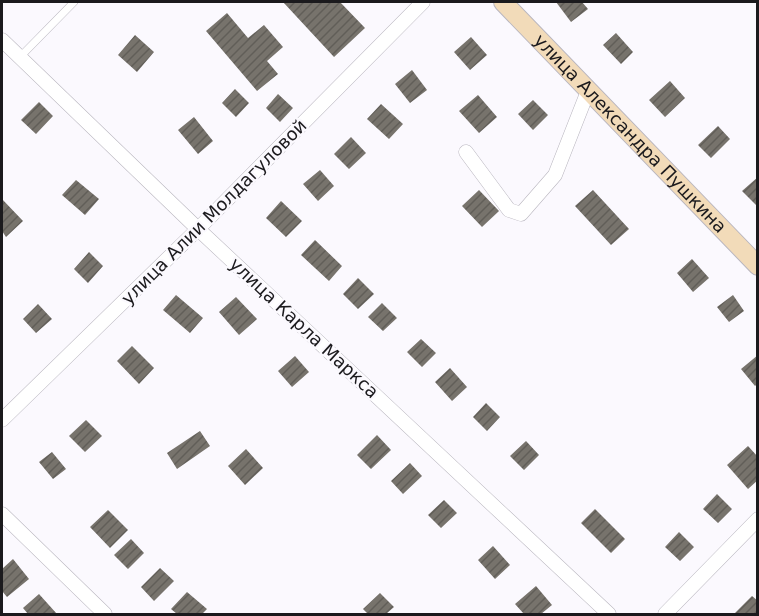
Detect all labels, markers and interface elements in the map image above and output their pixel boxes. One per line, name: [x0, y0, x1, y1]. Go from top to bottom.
street label: улица Александра Пушкина: [530, 30, 731, 237]
street label: улица Алии Молдагуловой: [117, 115, 311, 309]
street label: улица Карла Маркса: [225, 253, 383, 402]

